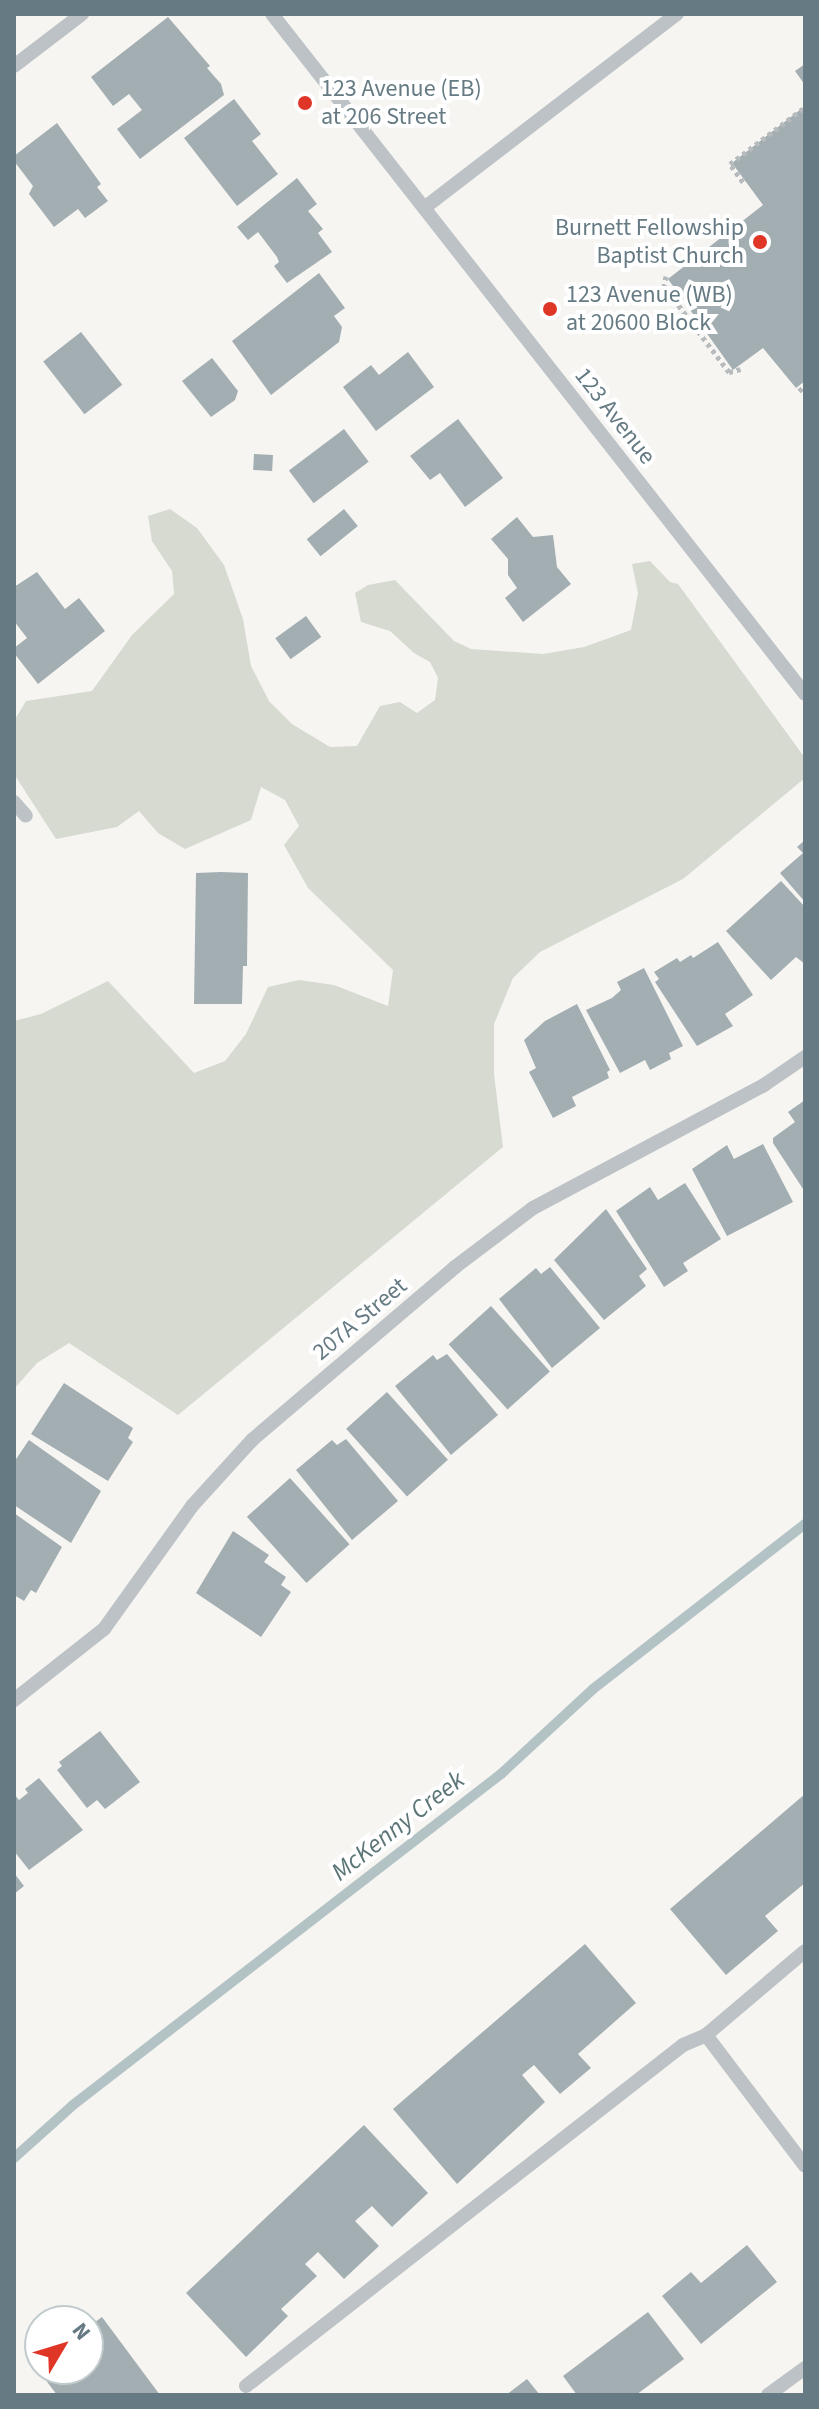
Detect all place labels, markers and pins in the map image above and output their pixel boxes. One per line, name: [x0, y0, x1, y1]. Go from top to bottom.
place label: 123 Avenue (EB) at 206 Street: [321, 75, 482, 131]
marker: 123 Avenue (EB) at 206 Street: [296, 94, 314, 112]
place label: Burnett Fellowship Baptist Church: [555, 214, 744, 270]
marker: Burnett Fellowship Baptist Church: [751, 233, 769, 251]
place label: 123 Avenue (WB) at 20600 Block: [566, 281, 733, 337]
marker: 123 Avenue (WB) at 20600 Block: [541, 300, 559, 318]

